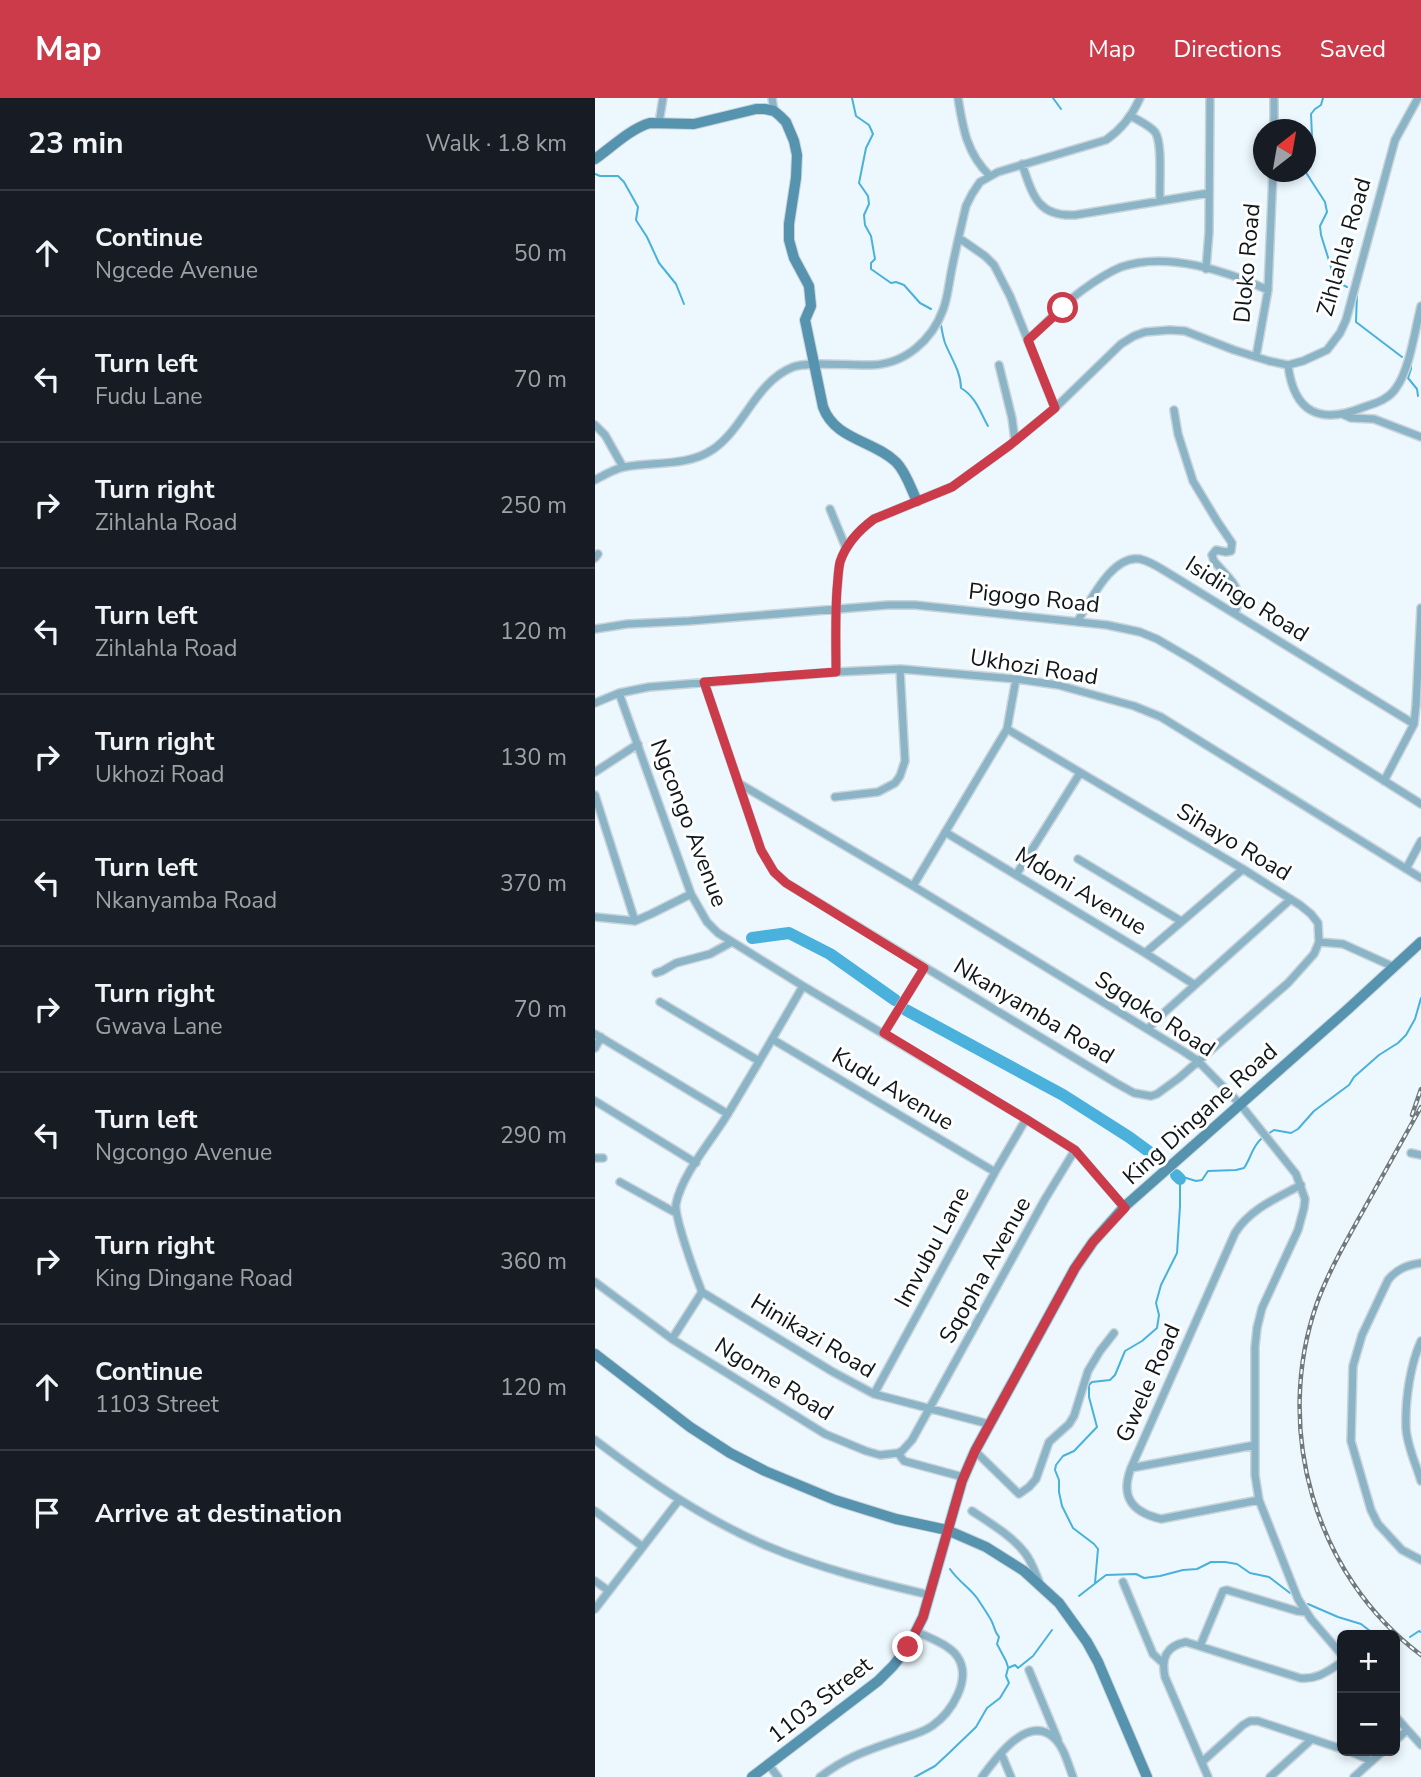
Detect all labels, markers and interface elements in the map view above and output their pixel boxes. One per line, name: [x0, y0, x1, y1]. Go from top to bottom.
text: Map: [35, 27, 102, 72]
text: Map: [1088, 33, 1135, 65]
text: Directions: [1173, 33, 1282, 65]
text: Saved: [1320, 33, 1386, 65]
north arrow: [1253, 119, 1316, 182]
text: 23 min: [28, 123, 124, 164]
text: Walk · 1.8 km: [425, 128, 567, 159]
street label: Zihlahla Road: [1309, 174, 1379, 320]
street label: Dloko Road: [1226, 202, 1268, 324]
text: Continue: [95, 220, 203, 255]
icon: ahead: [28, 234, 66, 272]
text: 50 m: [514, 238, 567, 269]
text: Ngcede Avenue: [95, 255, 258, 286]
route start: [1047, 292, 1078, 323]
text: Turn left: [95, 346, 198, 381]
icon: left: [28, 360, 66, 398]
text: 70 m: [514, 364, 567, 395]
text: Fudu Lane: [95, 381, 202, 412]
text: Turn right: [95, 472, 214, 507]
icon: right: [28, 486, 66, 524]
text: 250 m: [500, 490, 567, 521]
text: Zihlahla Road: [95, 507, 237, 538]
street label: Isidingo Road: [1180, 549, 1314, 649]
street label: Pigogo Road: [967, 576, 1101, 620]
text: Turn left: [95, 598, 198, 633]
icon: left: [28, 612, 66, 650]
text: 120 m: [500, 616, 567, 647]
text: Zihlahla Road: [95, 633, 237, 664]
street label: Ukhozi Road: [968, 642, 1100, 692]
text: Turn right: [95, 724, 214, 759]
street label: Ngcongo Avenue: [643, 735, 735, 911]
icon: right: [28, 738, 66, 776]
text: 130 m: [500, 742, 567, 773]
text: Ukhozi Road: [95, 759, 224, 790]
street label: Sihayo Road: [1171, 796, 1297, 888]
street label: Mdoni Avenue: [1009, 839, 1153, 943]
text: Turn left: [95, 850, 198, 885]
icon: left: [28, 864, 66, 902]
text: 370 m: [500, 868, 567, 899]
text: Nkanyamba Road: [95, 885, 277, 916]
street label: Nkanyamba Road: [948, 951, 1120, 1071]
street label: Sgqoko Road: [1089, 964, 1221, 1064]
text: Turn right: [95, 976, 214, 1011]
icon: right: [28, 990, 66, 1028]
text: 70 m: [514, 994, 567, 1025]
text: Gwava Lane: [95, 1011, 223, 1042]
street label: King Dingane Road: [1116, 1036, 1284, 1192]
street label: Kudu Avenue: [826, 1040, 960, 1138]
text: Turn left: [95, 1102, 198, 1137]
icon: left: [28, 1116, 66, 1154]
text: 290 m: [500, 1120, 567, 1151]
text: Ngcongo Avenue: [95, 1137, 272, 1168]
street label: Imvubu Lane: [887, 1181, 977, 1313]
street label: Sqopha Avenue: [932, 1191, 1038, 1349]
text: Turn right: [95, 1228, 214, 1263]
icon: right: [28, 1242, 66, 1280]
text: 360 m: [500, 1246, 567, 1277]
text: King Dingane Road: [95, 1263, 293, 1294]
street label: Hinikazi Road: [745, 1287, 881, 1385]
street label: Gwele Road: [1108, 1319, 1188, 1447]
street label: Ngome Road: [709, 1330, 839, 1428]
text: Continue: [95, 1354, 203, 1389]
icon: ahead: [28, 1368, 66, 1406]
text: 120 m: [500, 1372, 567, 1403]
text: 1103 Street: [95, 1389, 219, 1420]
icon: arrive: [28, 1494, 66, 1532]
text: Arrive at destination: [95, 1496, 342, 1531]
map controls: [1337, 1630, 1400, 1756]
button: +: [1337, 1630, 1400, 1693]
route end: [892, 1631, 923, 1662]
street label: 1103 Street: [762, 1649, 879, 1750]
button: −: [1337, 1693, 1400, 1756]

